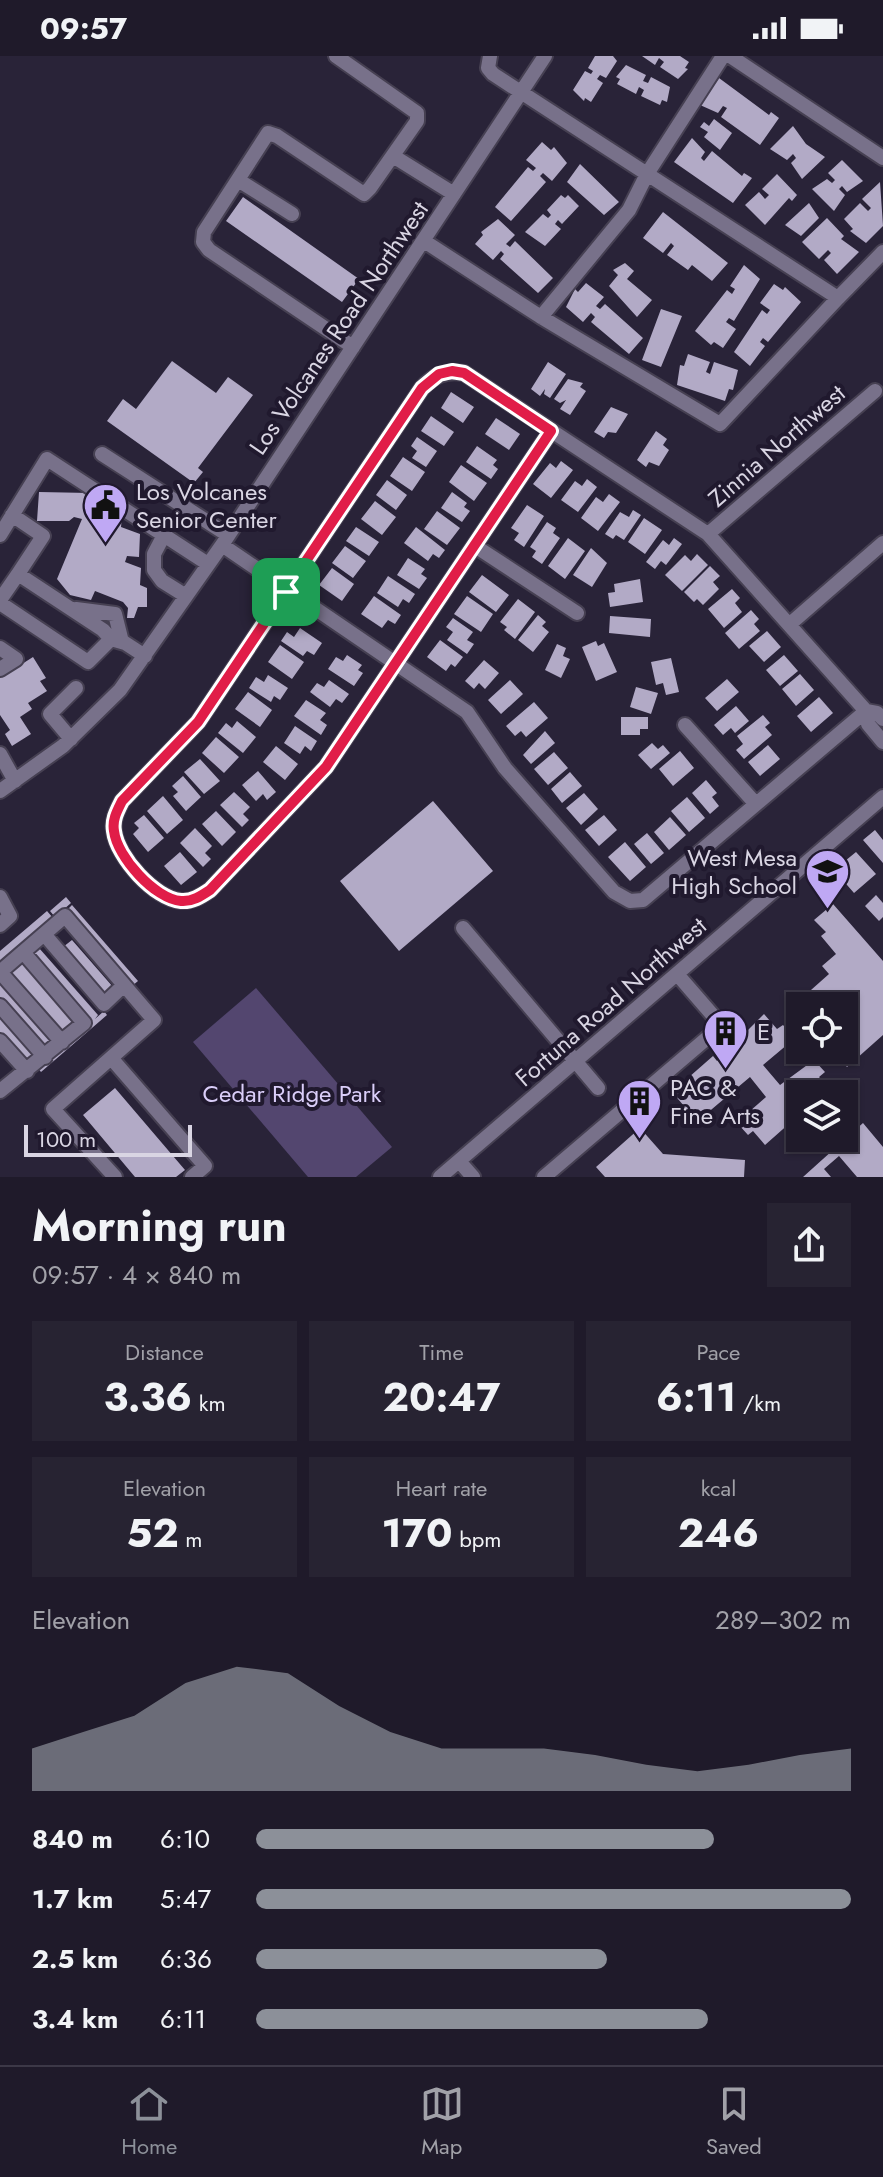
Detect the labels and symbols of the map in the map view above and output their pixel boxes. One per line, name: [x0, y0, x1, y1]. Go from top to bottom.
street label: Los Volcanes Road Northwest: [240, 194, 437, 461]
street label: Zinnia Northwest: [700, 376, 853, 515]
place label: Los Volcanes Senior Center: [136, 474, 277, 537]
public building icon: Los Volcanes Senior Center: [81, 482, 129, 545]
pin: [252, 558, 320, 626]
place label: West Mesa High School: [671, 840, 797, 903]
school or university icon: West Mesa High School: [804, 848, 852, 911]
street label: Fortuna Road Northwest: [507, 908, 714, 1095]
building icon: E: [702, 1008, 750, 1071]
place label: E: [757, 1014, 770, 1049]
place label: PAC & Fine Arts: [670, 1070, 760, 1133]
park label: Cedar Ridge Park: [203, 1076, 382, 1111]
building icon: PAC & Fine Arts: [615, 1078, 663, 1141]
scale bar: [24, 1121, 192, 1157]

